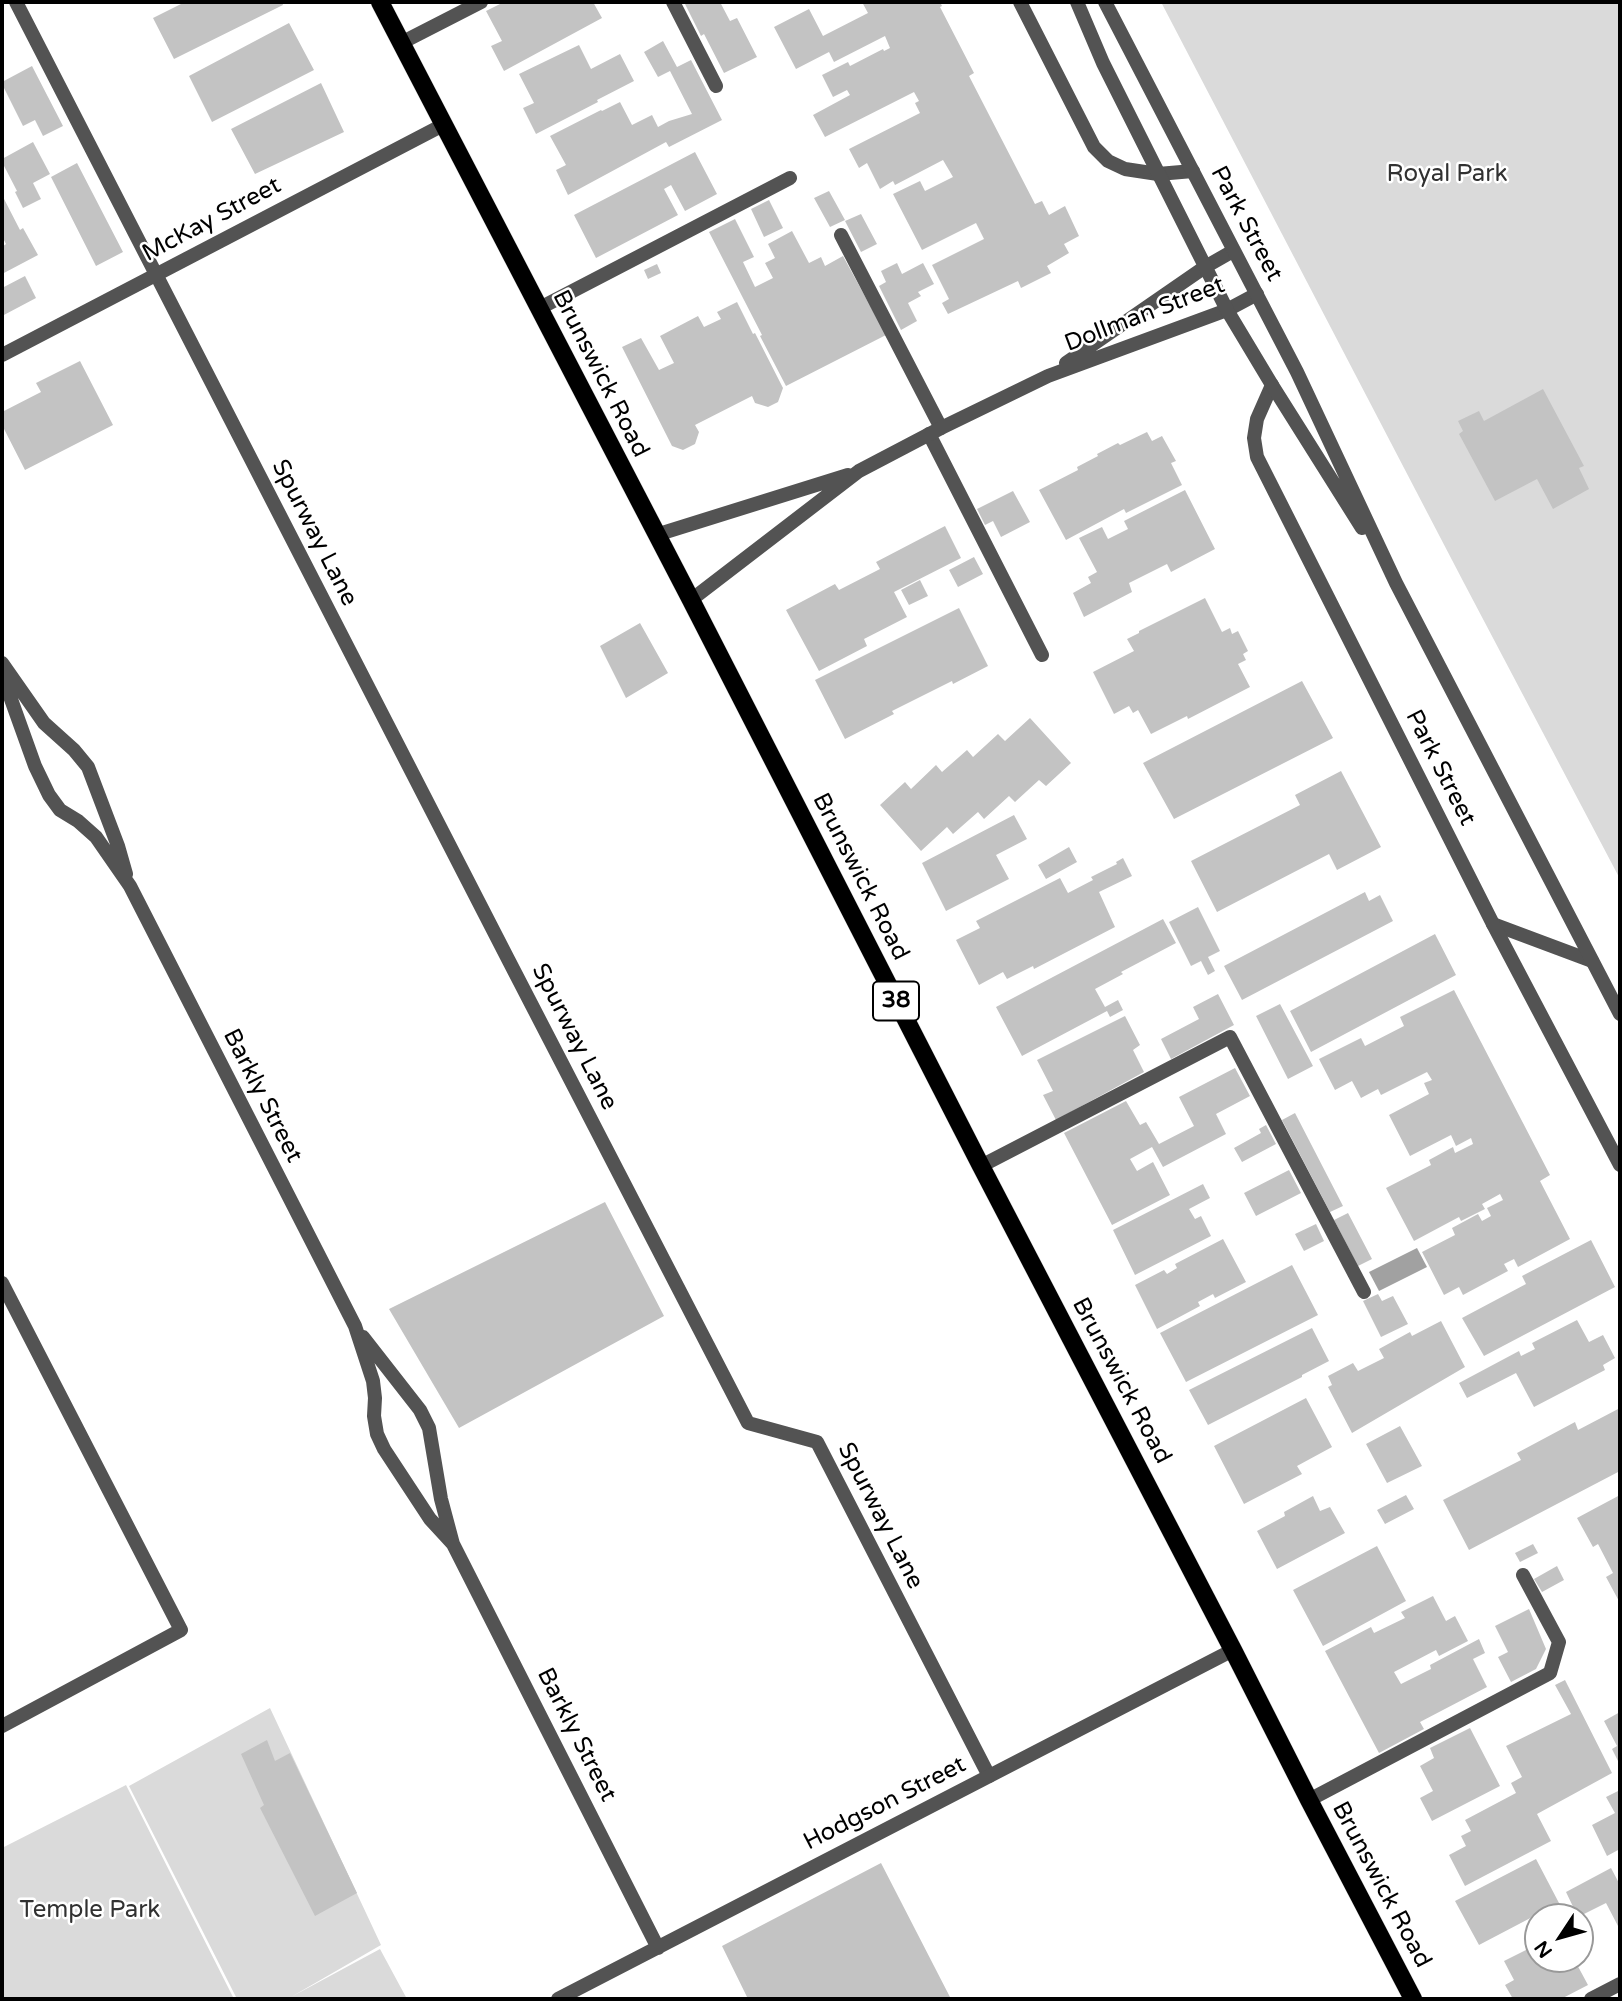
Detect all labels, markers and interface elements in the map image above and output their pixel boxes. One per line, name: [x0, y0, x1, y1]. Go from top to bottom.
park label: Royal Park: [1386, 161, 1508, 189]
street label: Park Street: [1204, 162, 1288, 286]
street label: McKay Street: [138, 171, 286, 269]
street label: Dollman Street: [1061, 271, 1229, 359]
street label: Brunswick Road: [545, 286, 655, 462]
street label: Spurway Lane: [265, 455, 363, 611]
street label: Park Street: [1399, 705, 1481, 831]
street label: Brunswick Road: [805, 789, 915, 965]
street label: Spurway Lane: [525, 959, 623, 1115]
road number: 38: [873, 982, 919, 1020]
street label: Barkly Street: [216, 1024, 308, 1168]
street label: Brunswick Road: [1065, 1293, 1177, 1469]
street label: Spurway Lane: [831, 1438, 929, 1594]
street label: Barkly Street: [530, 1663, 622, 1807]
street label: Hodgson Street: [799, 1751, 971, 1857]
street label: Brunswick Road: [1325, 1797, 1437, 1973]
park label: Temple Park: [20, 1897, 160, 1925]
north arrow: [1524, 1903, 1594, 1973]
text: N: [1530, 1937, 1557, 1962]

